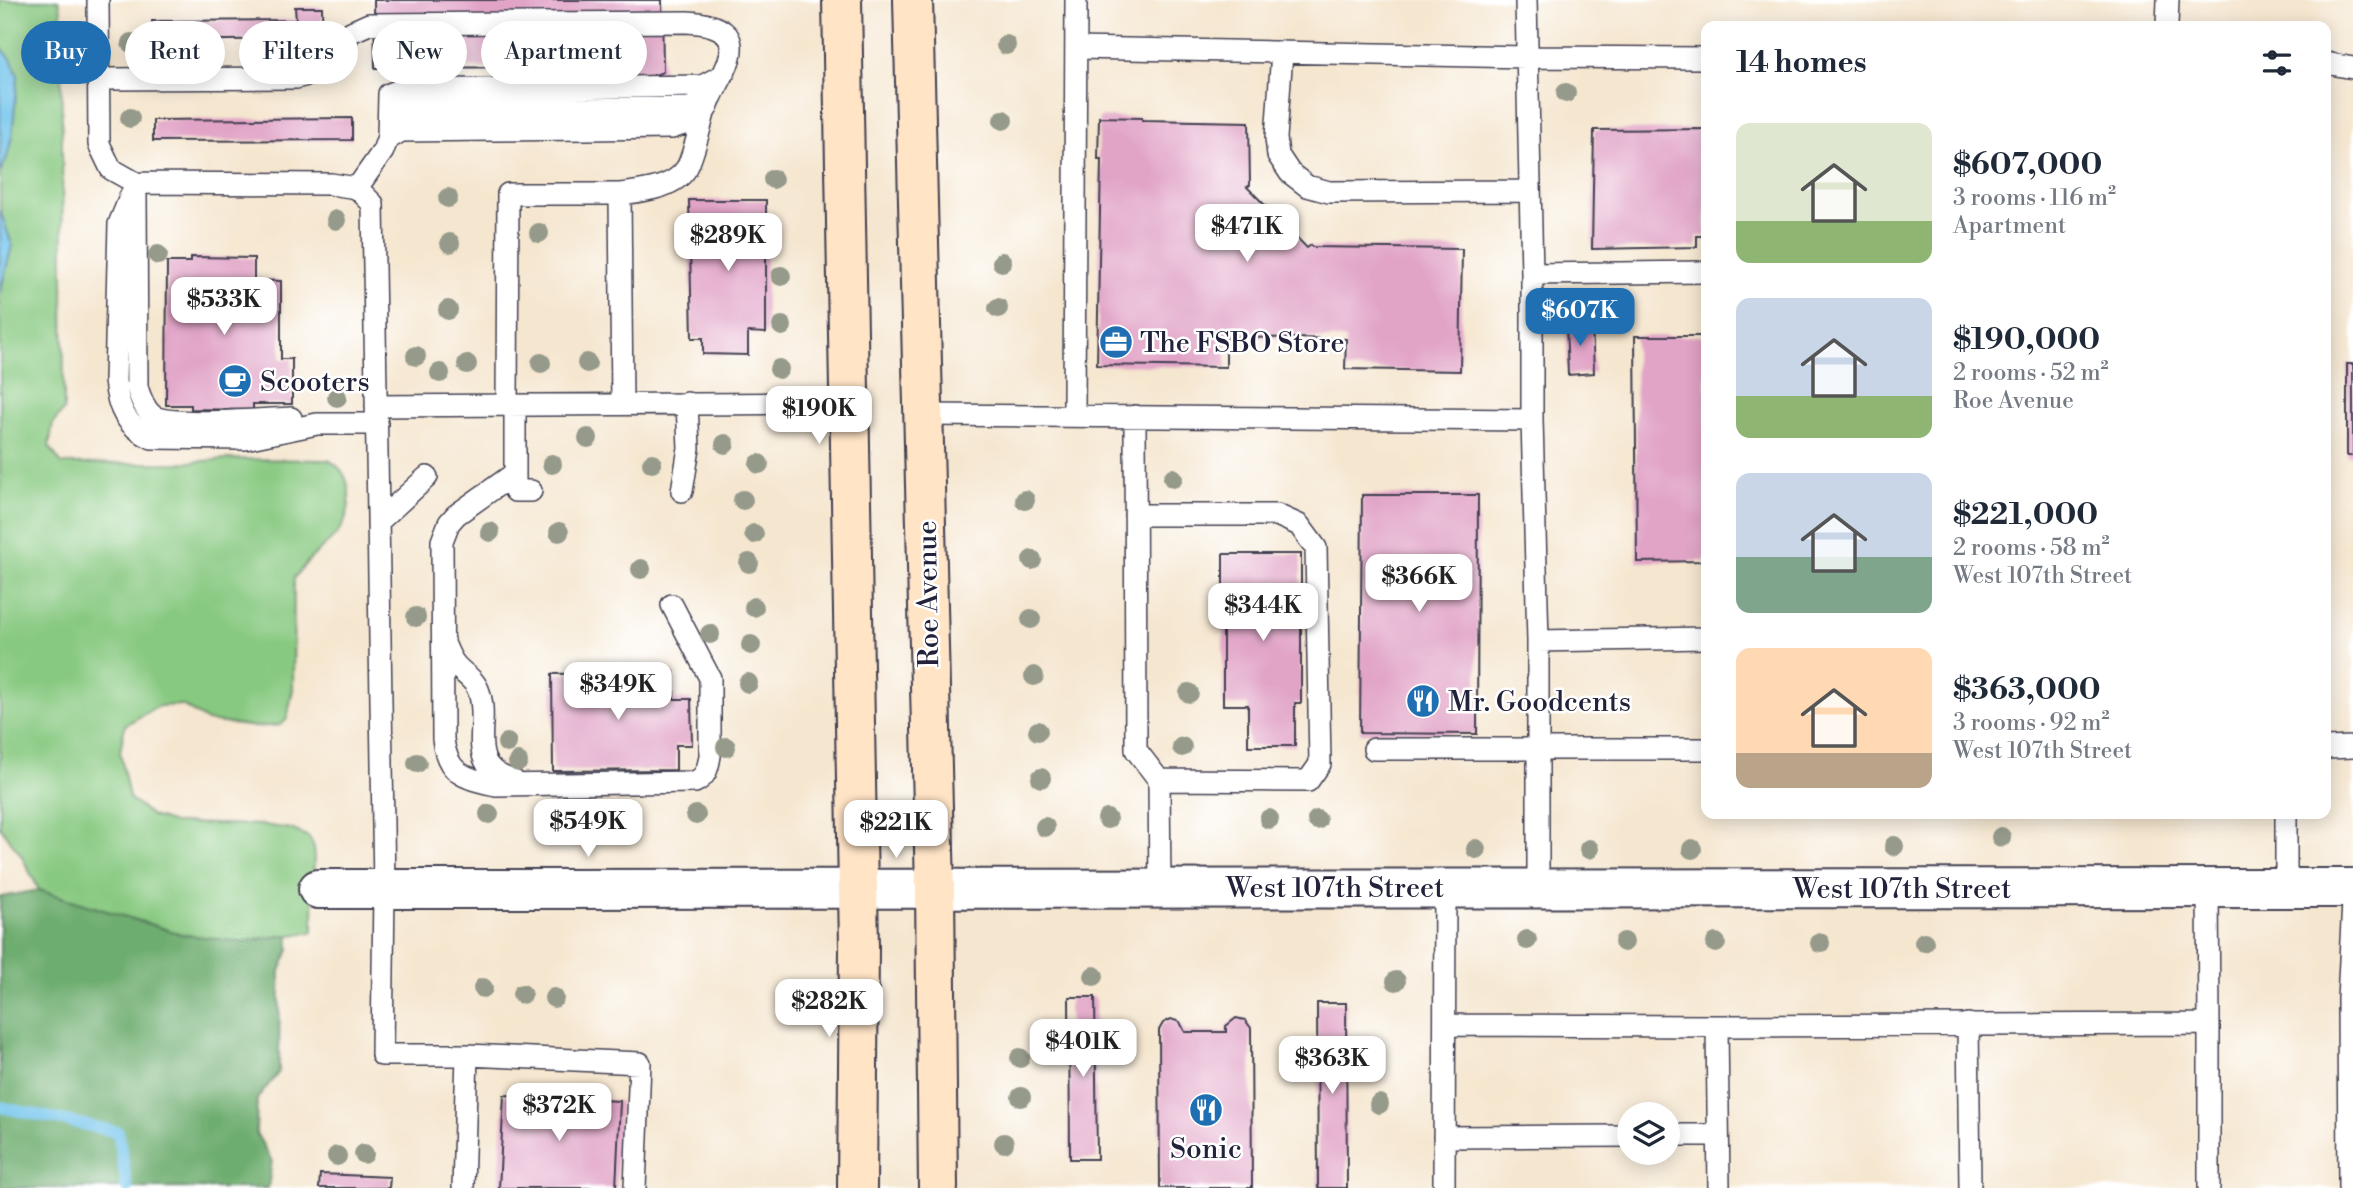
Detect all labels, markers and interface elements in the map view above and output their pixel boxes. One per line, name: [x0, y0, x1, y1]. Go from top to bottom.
chip: Buy: [21, 21, 111, 84]
chip: Rent: [125, 21, 225, 84]
chip: Filters: [239, 21, 358, 84]
chip: New: [372, 21, 467, 84]
chip: Apartment: [481, 21, 647, 84]
text: 14 homes: [1736, 44, 1867, 82]
icon: filters: [2258, 44, 2296, 82]
text: $607,000: [1953, 146, 2102, 184]
icon: home: [1792, 151, 1876, 235]
text: 3 rooms · 116 m²: [1953, 184, 2116, 212]
pin: $471K: [1198, 204, 1296, 264]
text: Apartment: [1953, 212, 2066, 240]
text: $471K: [1211, 213, 1283, 241]
pin: $289K: [679, 214, 777, 273]
text: $289K: [690, 222, 766, 250]
pin: $533K: [175, 278, 273, 337]
text: $533K: [187, 286, 261, 314]
pin: $607K: [1531, 288, 1629, 348]
text: $607K: [1542, 297, 1618, 325]
text: $190,000: [1953, 321, 2100, 359]
office icon: The FSBO Store: [1097, 323, 1135, 361]
place label: The FSBO Store: [1140, 326, 1345, 361]
icon: home: [1792, 326, 1876, 410]
text: 2 rooms · 52 m²: [1953, 359, 2109, 387]
cafe icon: Scooters: [216, 362, 254, 400]
place label: Scooters: [260, 365, 370, 400]
pin: $190K: [770, 386, 868, 446]
text: Roe Avenue: [1953, 387, 2074, 415]
text: $190K: [782, 395, 856, 423]
text: $221,000: [1953, 496, 2098, 534]
icon: home: [1792, 501, 1876, 585]
street label: Roe Avenue: [910, 520, 947, 668]
text: 2 rooms · 58 m²: [1953, 534, 2110, 562]
pin: $366K: [1370, 554, 1468, 614]
text: West 107th Street: [1953, 562, 2132, 590]
text: $366K: [1381, 563, 1457, 591]
pin: $344K: [1214, 584, 1312, 643]
text: $344K: [1224, 592, 1302, 620]
pin: $349K: [569, 662, 667, 722]
text: $349K: [580, 671, 656, 699]
text: $363,000: [1953, 671, 2101, 709]
icon: home: [1792, 676, 1876, 760]
restaurant icon: Mr. Goodcents: [1404, 682, 1442, 720]
place label: Mr. Goodcents: [1448, 685, 1631, 720]
text: 3 rooms · 92 m²: [1953, 709, 2109, 737]
text: West 107th Street: [1953, 737, 2132, 765]
pin: $549K: [539, 800, 637, 859]
pin: $221K: [847, 800, 945, 860]
text: $549K: [550, 808, 626, 836]
text: $221K: [860, 809, 932, 837]
street label: West 107th Street: [1225, 871, 1444, 906]
street label: West 107th Street: [1792, 872, 2011, 907]
pin: $282K: [780, 979, 878, 1039]
text: $282K: [791, 988, 867, 1016]
pin: $401K: [1034, 1020, 1132, 1079]
text: $401K: [1046, 1028, 1120, 1056]
pin: $363K: [1283, 1036, 1381, 1096]
text: $363K: [1295, 1045, 1369, 1073]
pin: $372K: [510, 1084, 608, 1143]
restaurant icon: Sonic: [1187, 1091, 1225, 1129]
text: $372K: [522, 1092, 596, 1120]
map controls: [1617, 1102, 1680, 1165]
button: layers: [1617, 1102, 1680, 1165]
place label: Sonic: [1170, 1132, 1242, 1167]

